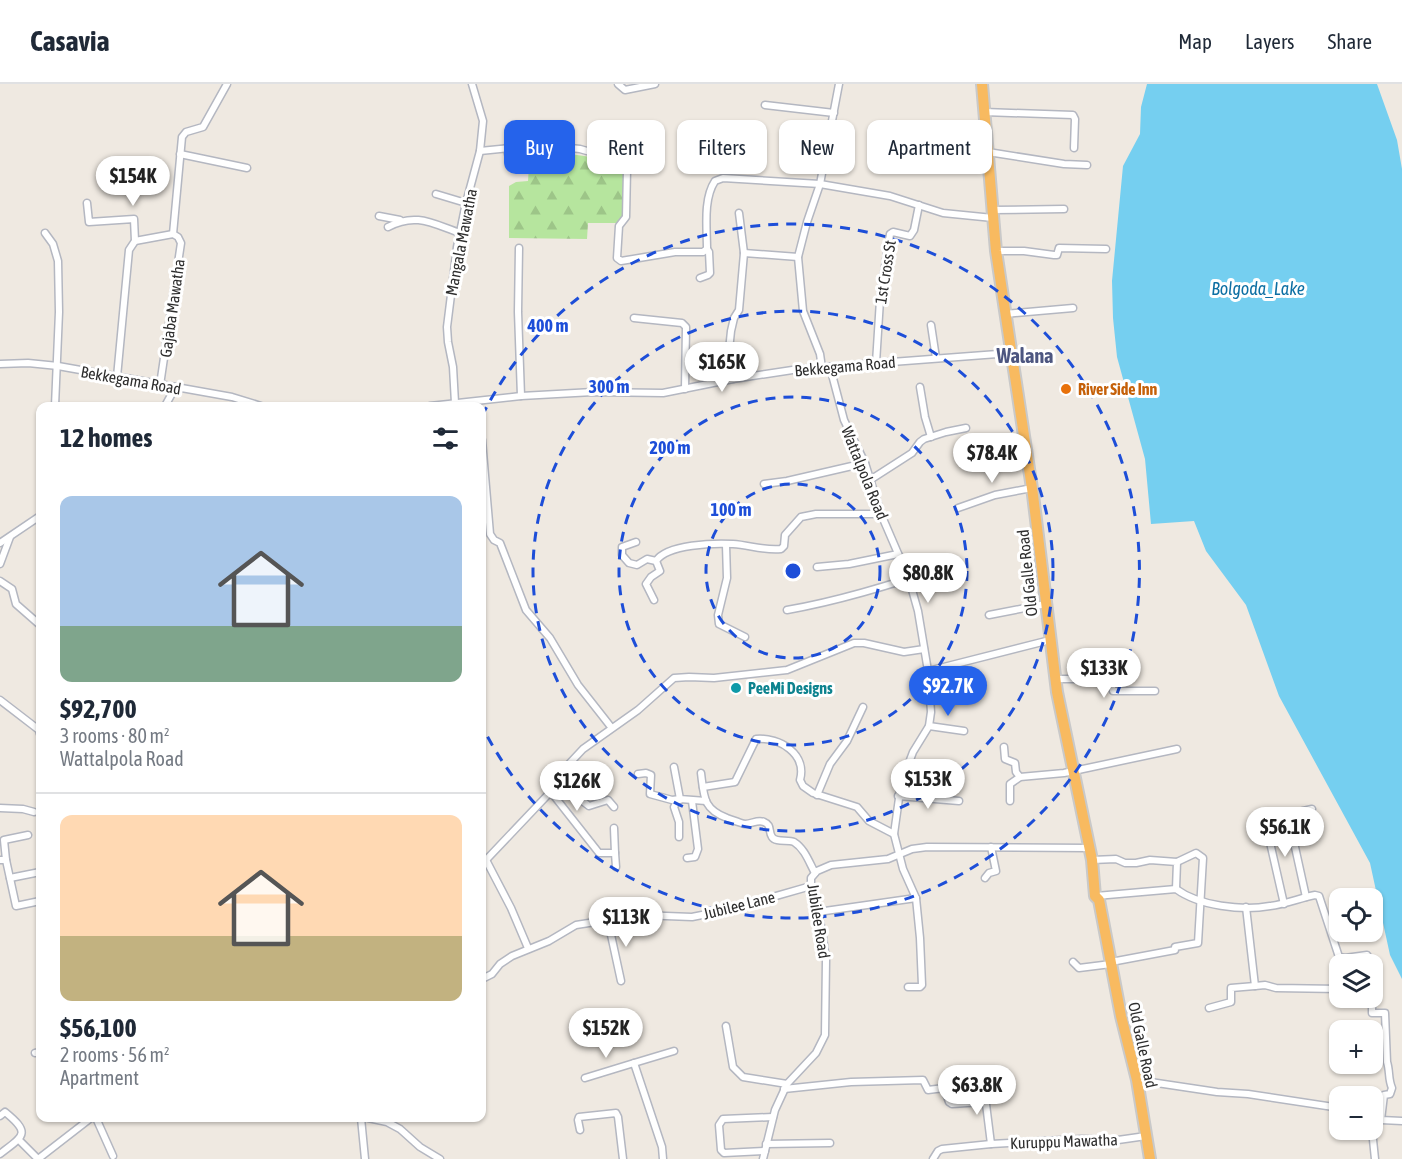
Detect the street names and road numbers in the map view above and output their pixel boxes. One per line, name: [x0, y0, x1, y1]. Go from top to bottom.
street label: Mangala Mawatha: [442, 187, 481, 297]
street label: 1st Cross St: [871, 238, 899, 305]
street label: Gajaba Mawatha: [156, 258, 189, 358]
street label: Bekkegama Road: [794, 353, 896, 380]
street label: Bekkegama Road: [79, 362, 183, 399]
street label: Wattalpola Road: [837, 424, 892, 523]
street label: Old Galle Road: [1013, 529, 1041, 617]
street label: Jubilee Road: [804, 882, 834, 960]
street label: Jubilee Lane: [701, 887, 777, 923]
street label: Old Galle Road: [1125, 1000, 1161, 1090]
street label: Kuruppu Mawatha: [1010, 1130, 1118, 1153]

